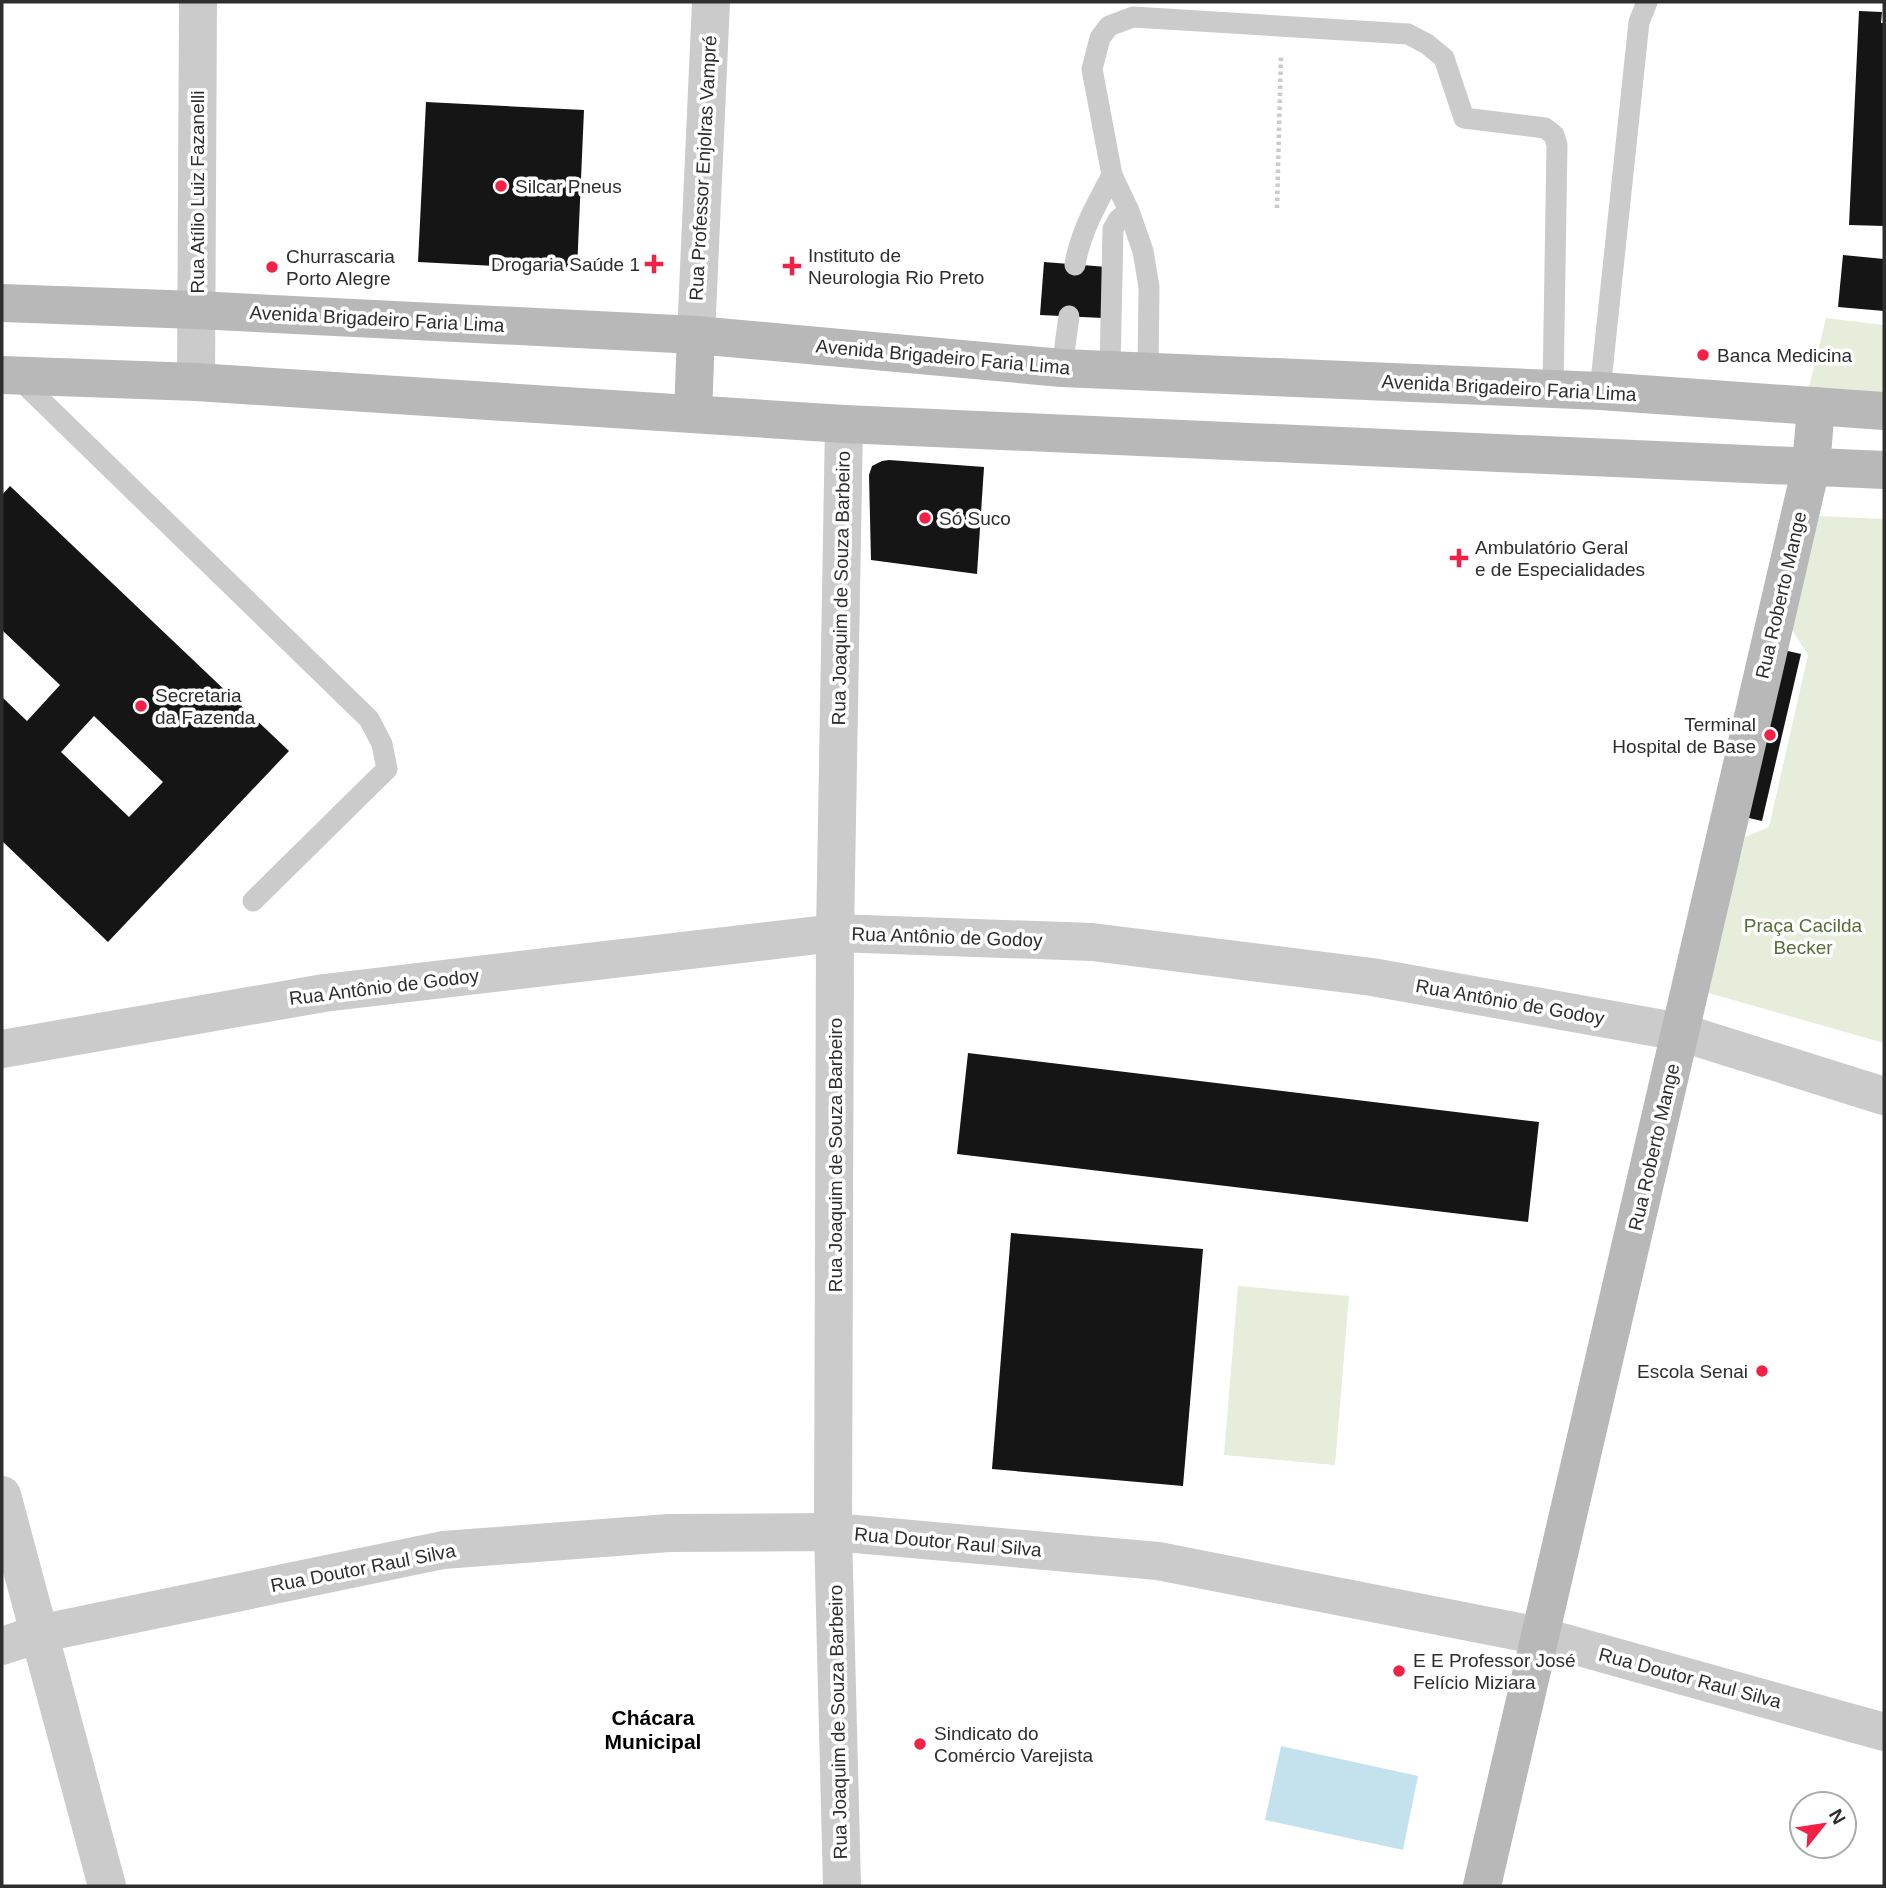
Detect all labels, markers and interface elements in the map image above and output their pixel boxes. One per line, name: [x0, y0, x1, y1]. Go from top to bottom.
street label: Rua Professor Enjolras Vampré: [686, 35, 720, 301]
street label: Rua Atílio Luiz Fazanelli: [187, 91, 208, 293]
place label: Silcar Pneus: [515, 176, 622, 197]
marker: Silcar Pneus: [493, 178, 509, 194]
place label: Instituto de Neurologia Rio Preto: [808, 245, 984, 288]
place label: Churrascaria Porto Alegre: [286, 246, 395, 289]
place label: Drogaria Saúde 1: [491, 254, 640, 275]
marker: Drogaria Saúde 1: [646, 256, 662, 272]
marker: Instituto de Neurologia Rio Preto: [782, 256, 802, 276]
marker: Churrascaria Porto Alegre: [264, 259, 280, 275]
street label: Avenida Brigadeiro Faria Lima: [249, 302, 505, 336]
street label: Avenida Brigadeiro Faria Lima: [815, 335, 1071, 379]
place label: Banca Medicina: [1717, 345, 1853, 366]
marker: Banca Medicina: [1695, 347, 1711, 363]
street label: Avenida Brigadeiro Faria Lima: [1381, 371, 1637, 405]
street label: Rua Joaquim de Souza Barbeiro: [828, 451, 854, 725]
place label: Só Suco: [939, 508, 1011, 529]
street label: Rua Roberto Mange: [1752, 509, 1810, 681]
marker: Só Suco: [917, 510, 933, 526]
place label: Ambulatório Geral e de Especialidades: [1475, 537, 1645, 580]
marker: Ambulatório Geral e de Especialidades: [1449, 548, 1469, 568]
place label: Secretaria da Fazenda: [155, 685, 256, 728]
marker: Secretaria da Fazenda: [133, 698, 149, 714]
place label: Terminal Hospital de Base: [1612, 714, 1756, 757]
marker: Terminal Hospital de Base: [1762, 727, 1778, 743]
park label: Praça Cacilda Becker: [1744, 915, 1863, 958]
street label: Rua Antônio de Godoy: [851, 923, 1043, 951]
street label: Rua Antônio de Godoy: [288, 965, 481, 1009]
street label: Rua Antônio de Godoy: [1414, 975, 1606, 1029]
street label: Rua Joaquim de Souza Barbeiro: [825, 1018, 846, 1292]
street label: Rua Roberto Mange: [1625, 1061, 1683, 1233]
place label: Escola Senai: [1637, 1361, 1748, 1382]
marker: Escola Senai: [1754, 1363, 1770, 1379]
street label: Rua Doutor Raul Silva: [853, 1523, 1043, 1561]
street label: Rua Doutor Raul Silva: [269, 1540, 458, 1596]
street label: Rua Joaquim de Souza Barbeiro: [825, 1585, 851, 1859]
street label: Rua Doutor Raul Silva: [1596, 1644, 1784, 1713]
place label: E E Professor José Felício Miziara: [1413, 1650, 1576, 1693]
marker: E E Professor José Felício Miziara: [1391, 1663, 1407, 1679]
district label: Chácara Municipal: [605, 1706, 701, 1753]
place label: Sindicato do Comércio Varejista: [934, 1723, 1094, 1766]
marker: Sindicato do Comércio Varejista: [912, 1736, 928, 1752]
north arrow: [1788, 1790, 1858, 1860]
text: N: [1825, 1806, 1850, 1828]

